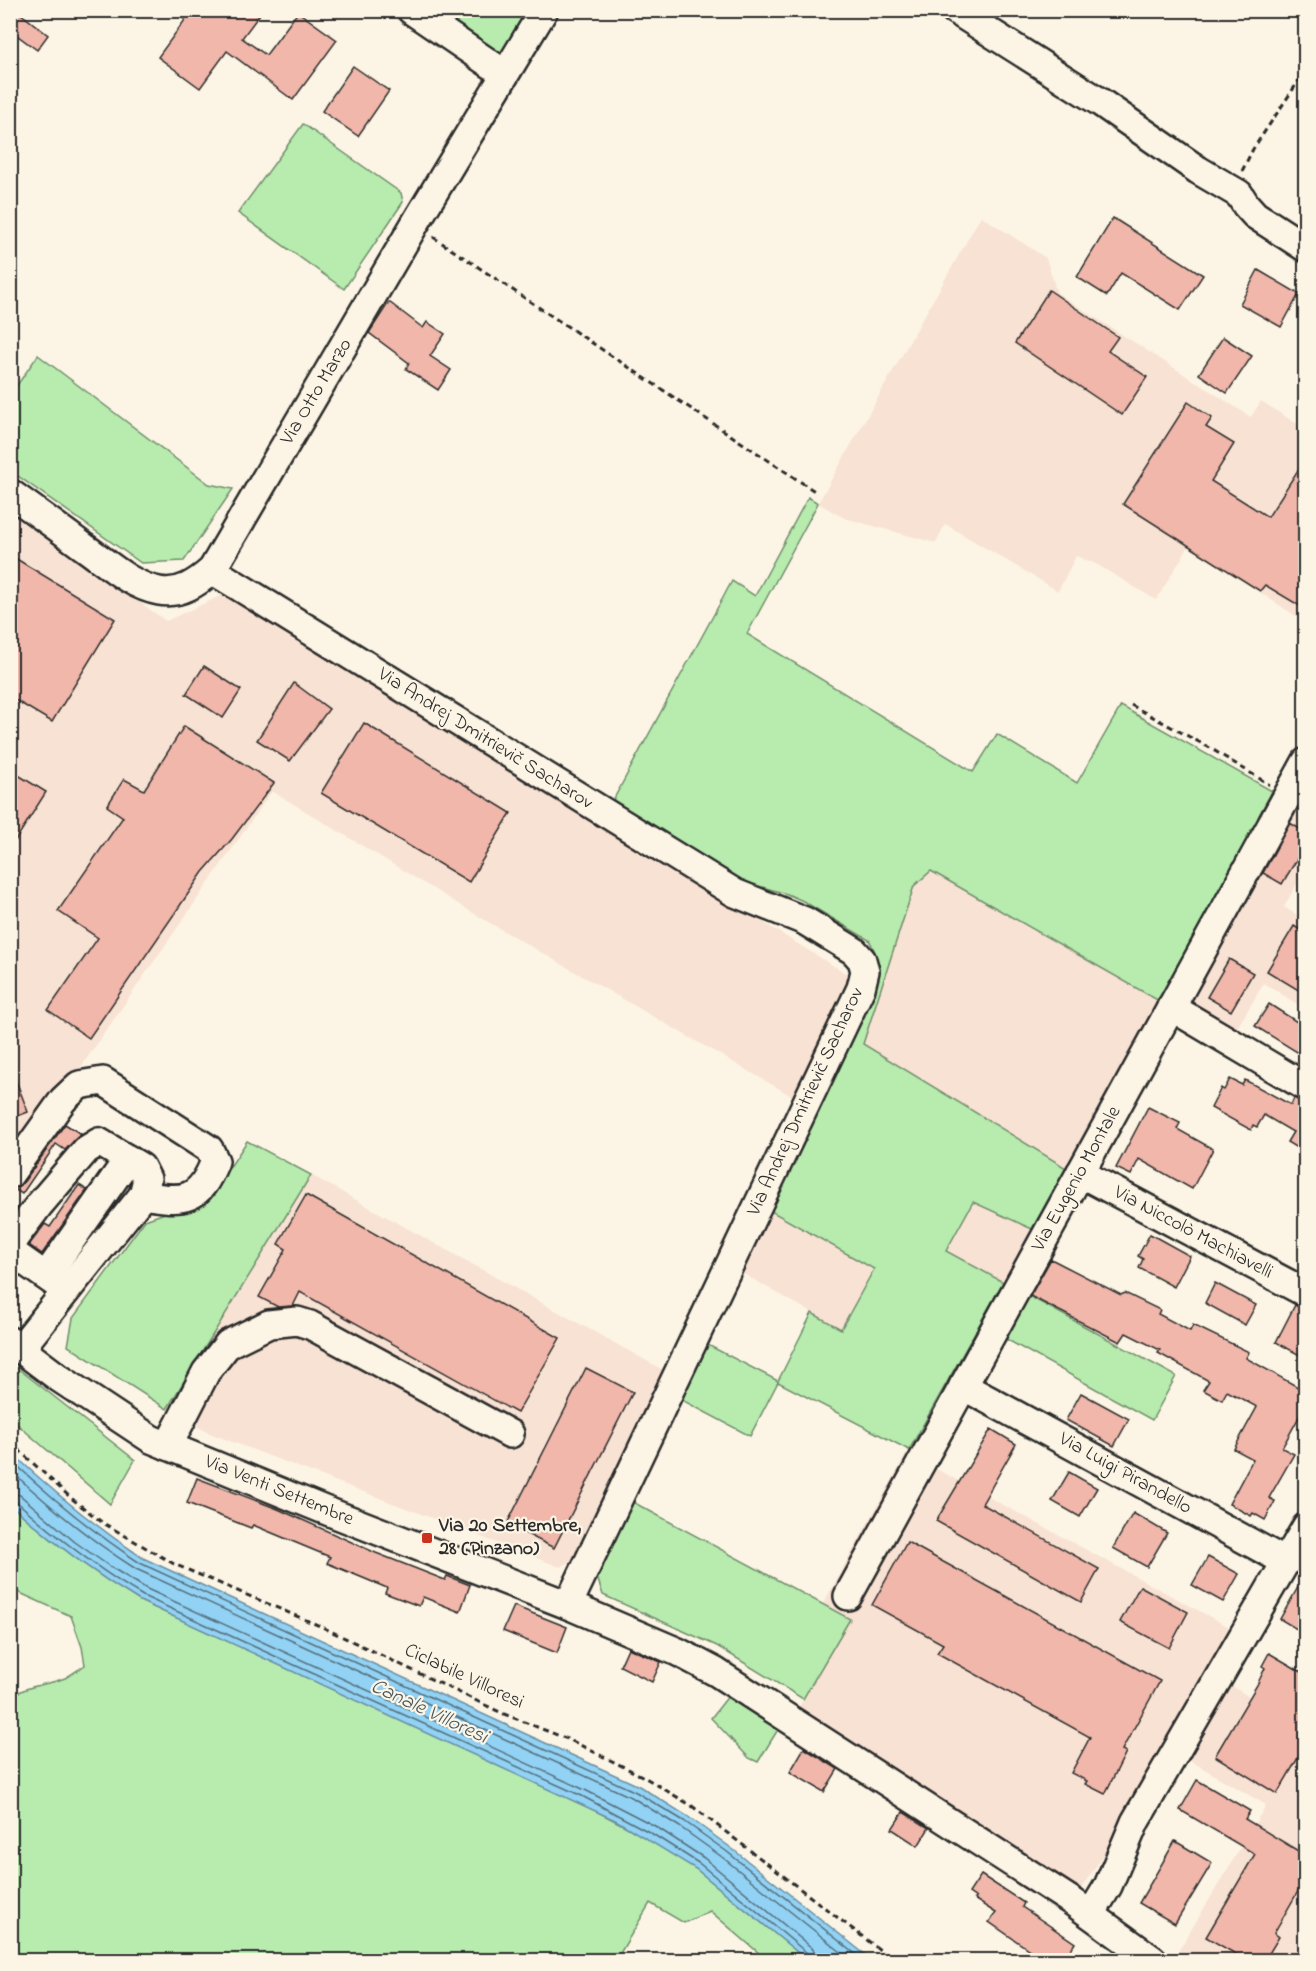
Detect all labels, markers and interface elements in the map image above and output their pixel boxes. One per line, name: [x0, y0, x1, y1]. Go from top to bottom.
street label: Via Otto Marzo: [273, 333, 360, 452]
street label: Via Andrej Dmitrievič Sacharov: [371, 660, 599, 817]
street label: Via Andrej Dmitrievič Sacharov: [740, 983, 872, 1222]
street label: Via Eugenio Montale: [1024, 1101, 1130, 1258]
street label: Via Niccolò Machiavelli: [1107, 1178, 1278, 1287]
street label: Via Luigi Pirandello: [1052, 1425, 1197, 1523]
street label: Via Venti Settembre: [199, 1447, 358, 1534]
place label: Via 20 Settembre, 28 (Pinzano): [438, 1512, 582, 1564]
marker: Via 20 Settembre, 28 (Pinzano): [420, 1531, 434, 1545]
street label: Ciclabile Villoresi: [399, 1637, 529, 1717]
water label: Canale Villoresi: [366, 1672, 494, 1753]

